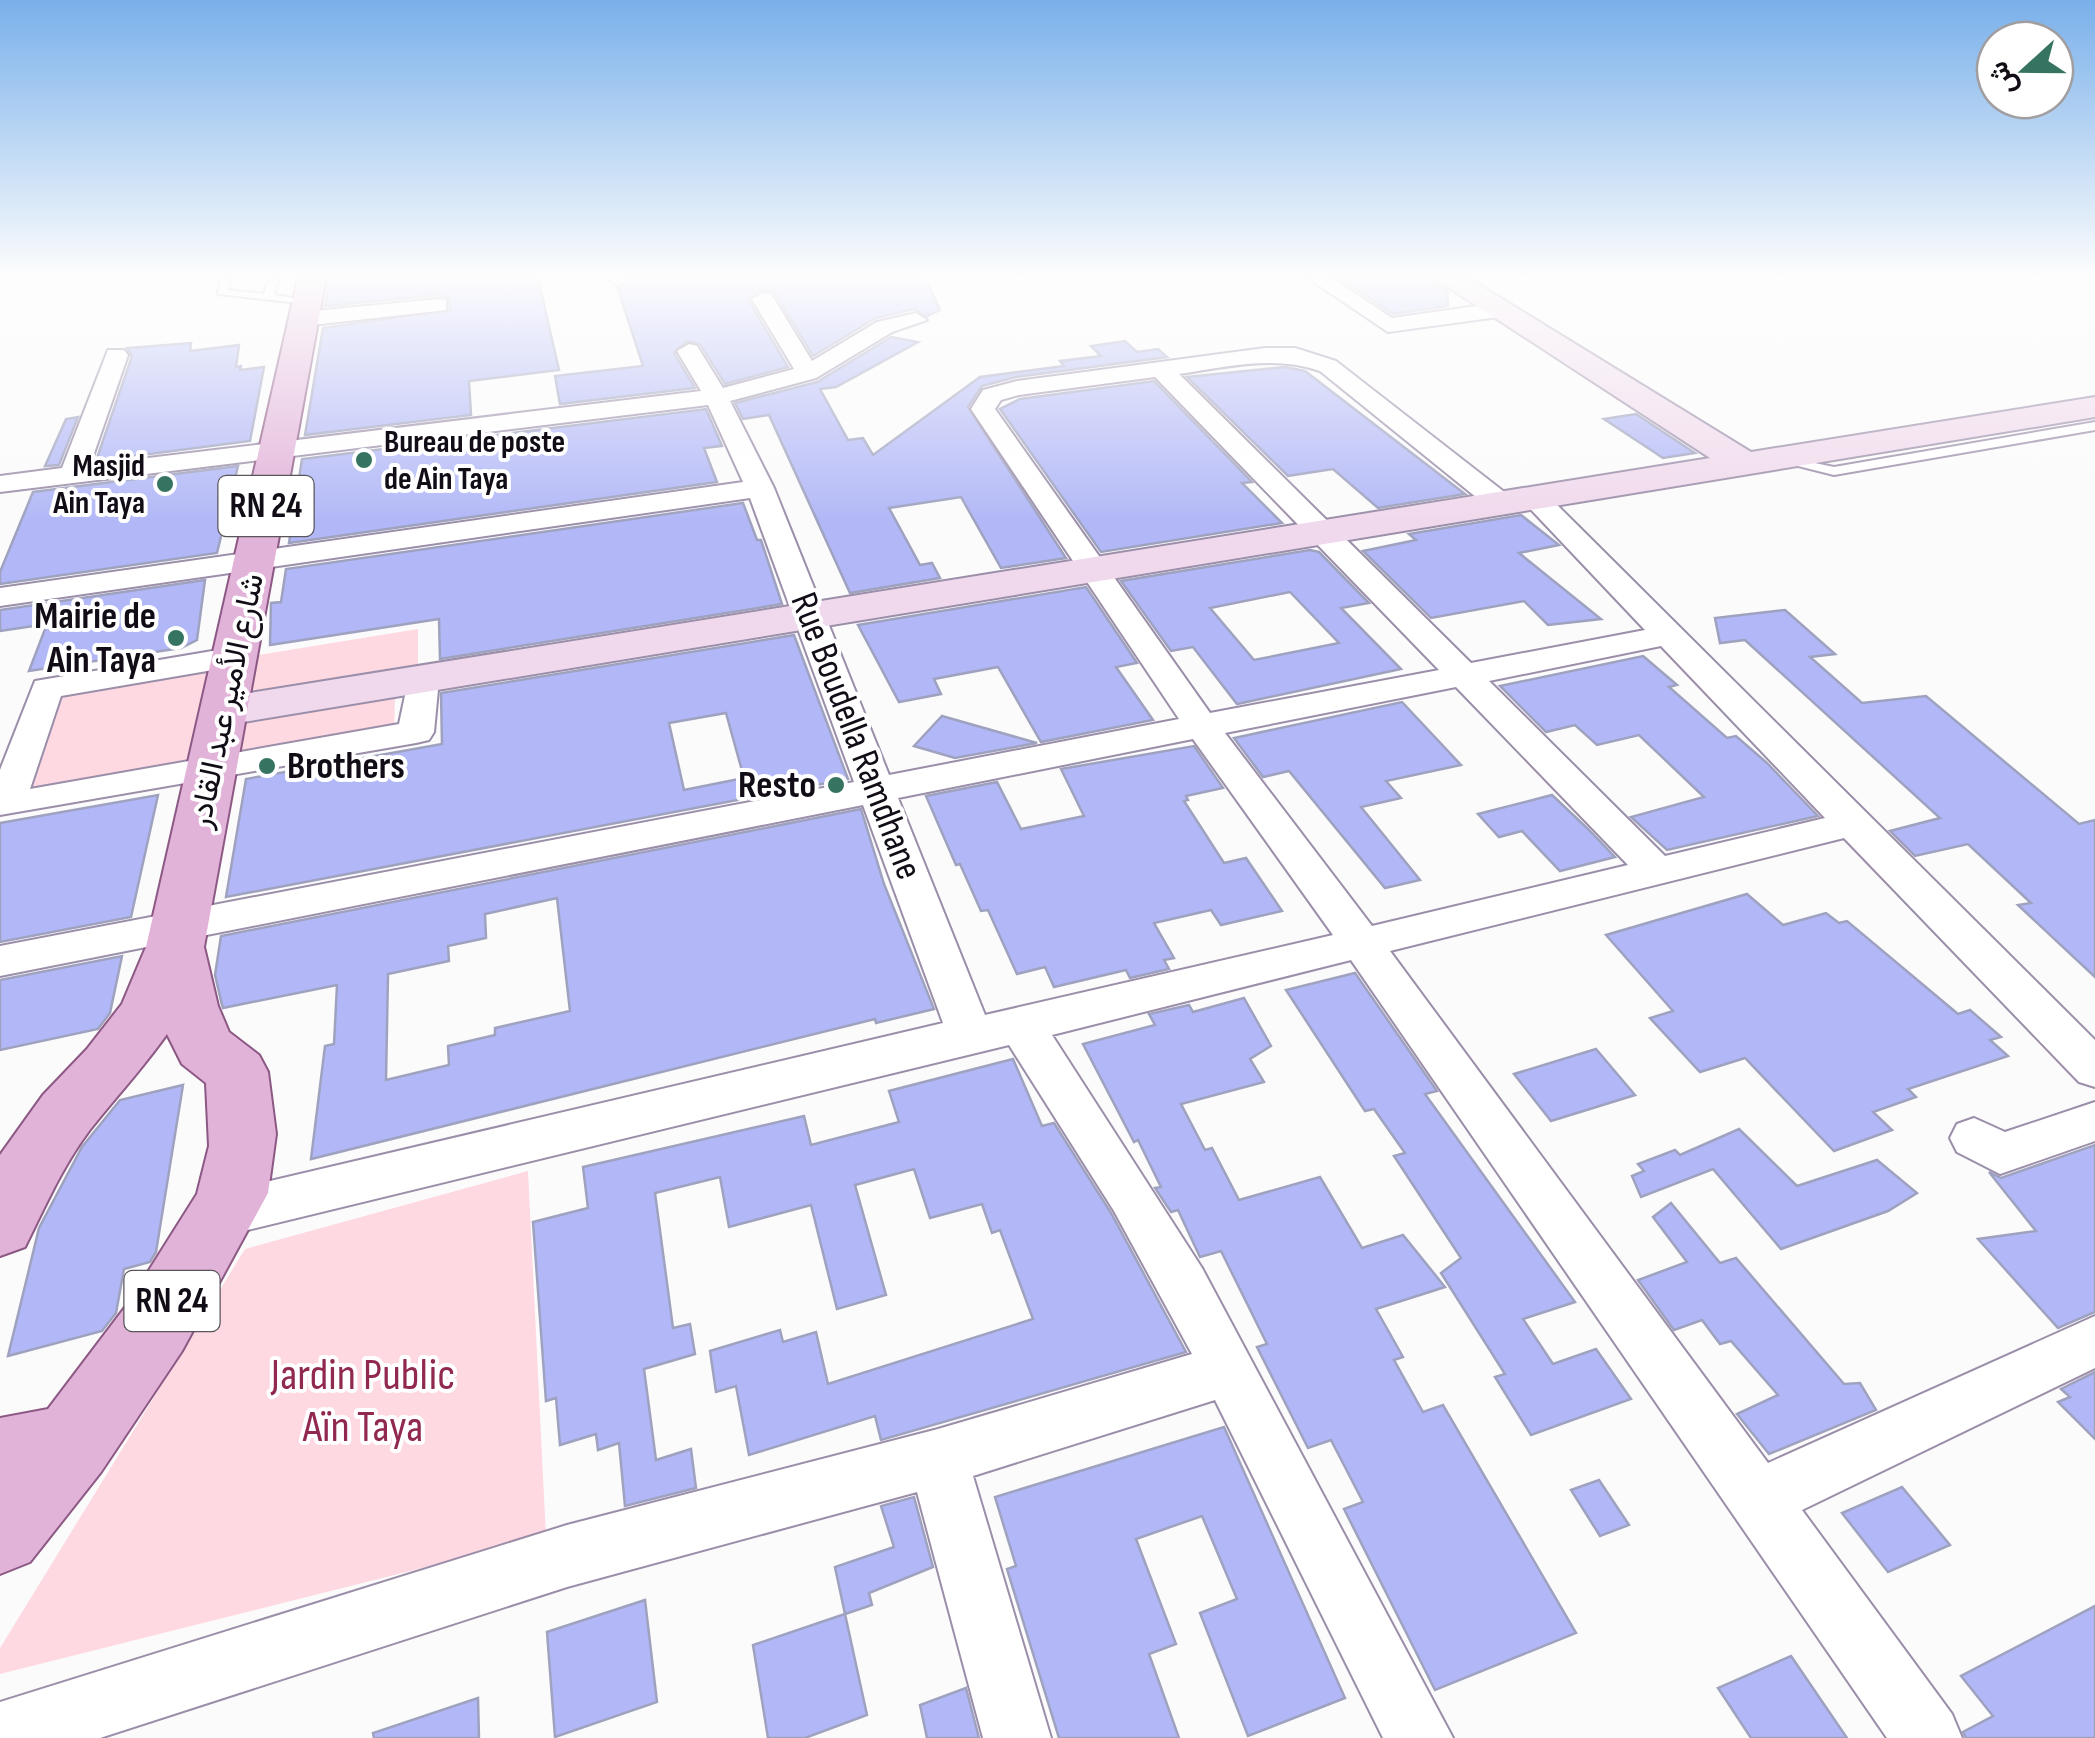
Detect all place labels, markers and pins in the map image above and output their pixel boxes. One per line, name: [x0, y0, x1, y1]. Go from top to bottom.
place label: Bureau de poste de Ain Taya: [384, 423, 565, 499]
place label: Masjid Ain Taya: [52, 447, 145, 523]
marker: Bureau de poste de Ain Taya: [353, 449, 375, 471]
marker: Masjid Ain Taya: [154, 473, 176, 495]
place label: Mairie de Ain Taya: [34, 594, 156, 683]
marker: Mairie de Ain Taya: [165, 627, 187, 649]
place label: Brothers: [287, 744, 405, 789]
marker: Brothers: [256, 755, 278, 777]
place label: Resto: [738, 763, 816, 808]
marker: Resto: [825, 774, 847, 796]

